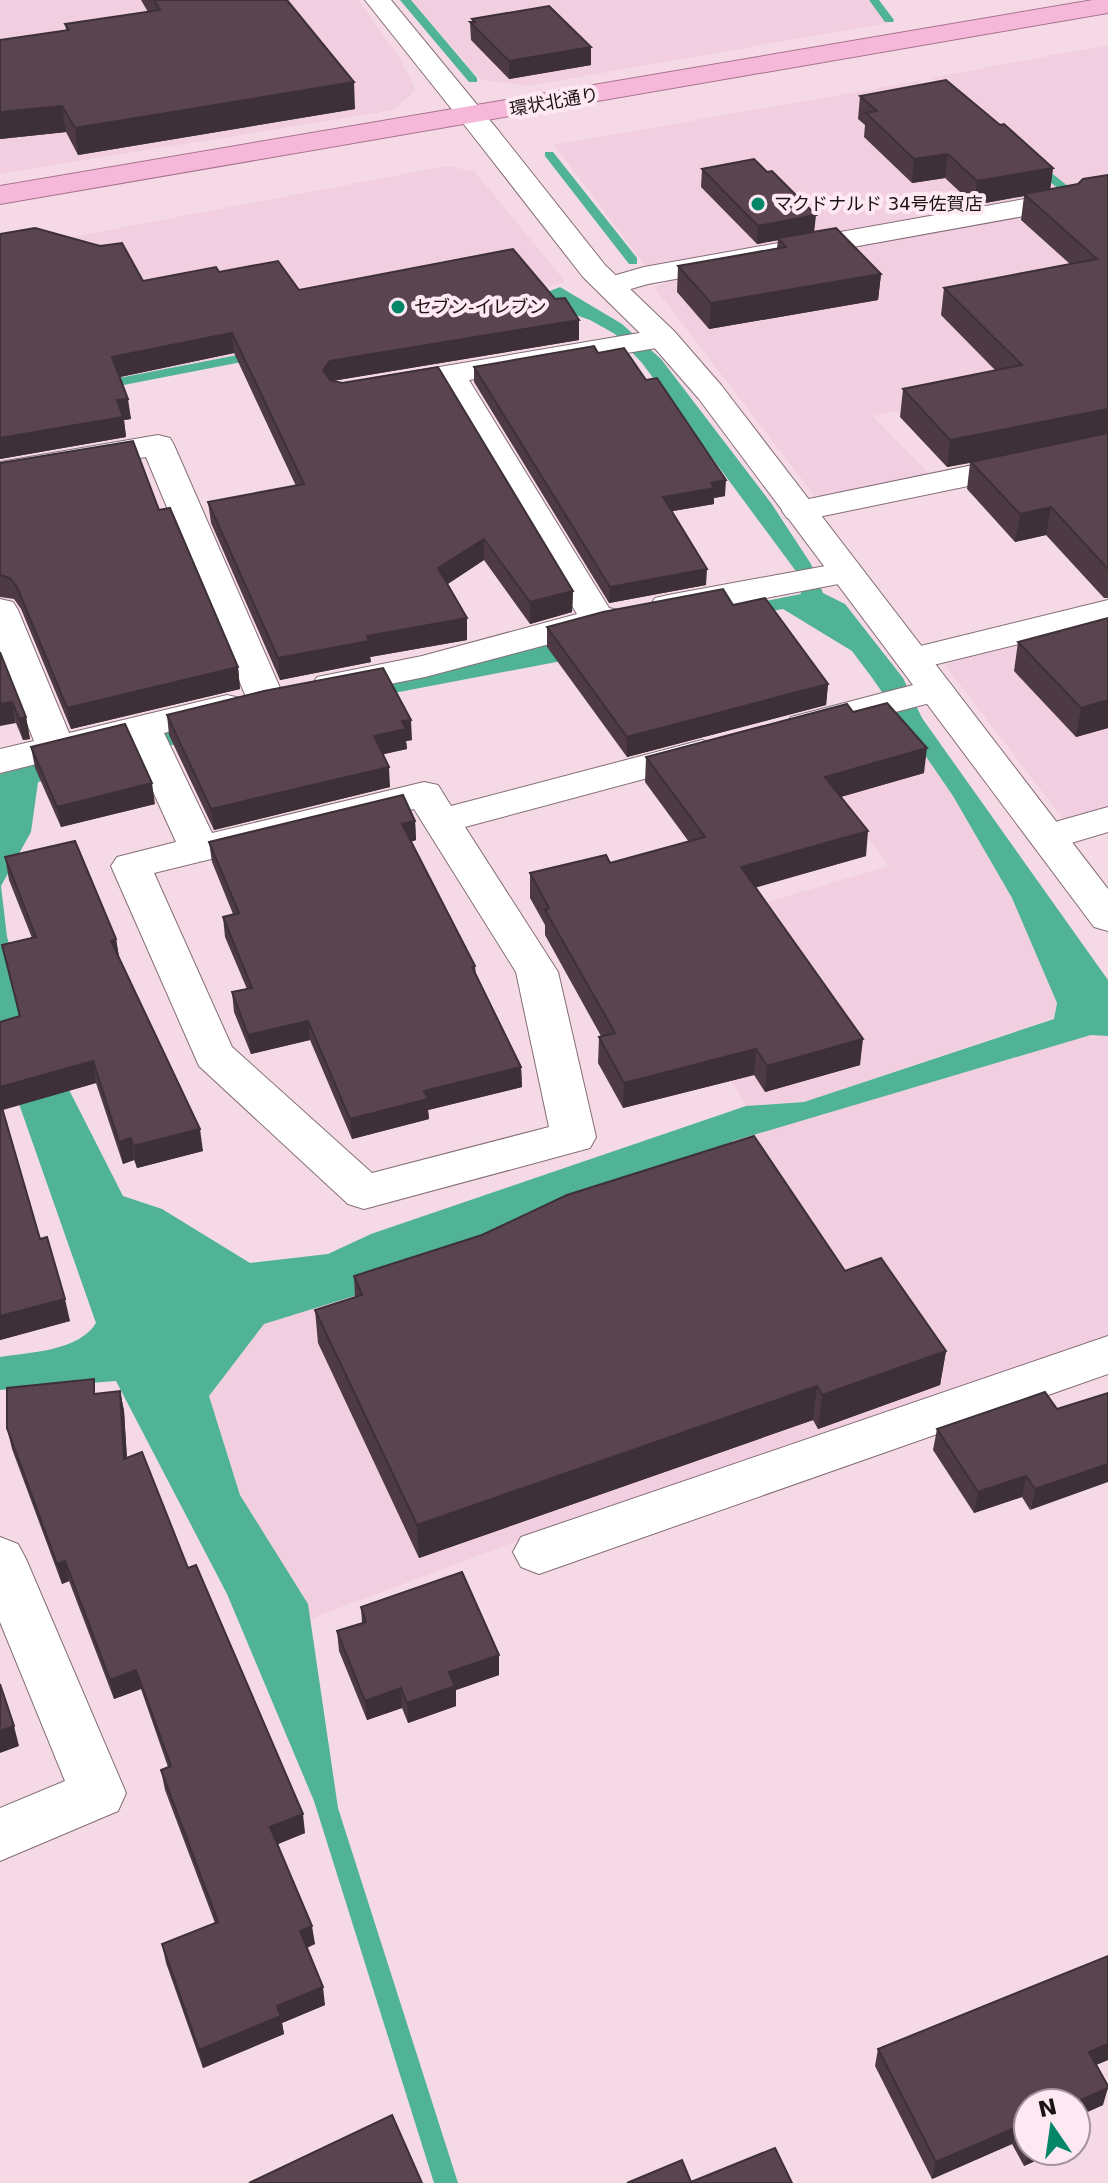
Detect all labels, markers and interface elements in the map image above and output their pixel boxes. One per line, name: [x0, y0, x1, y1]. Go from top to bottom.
street label: 環状北通り: [508, 83, 600, 120]
place label: マクドナルド 34号佐賀店: [774, 193, 983, 214]
marker: マクドナルド 34号佐賀店: [749, 195, 767, 213]
place label: セブン-イレブン: [414, 296, 547, 317]
marker: セブン-イレブン: [389, 298, 407, 316]
north arrow: [1012, 2087, 1092, 2167]
text: N: [1036, 2094, 1059, 2122]

